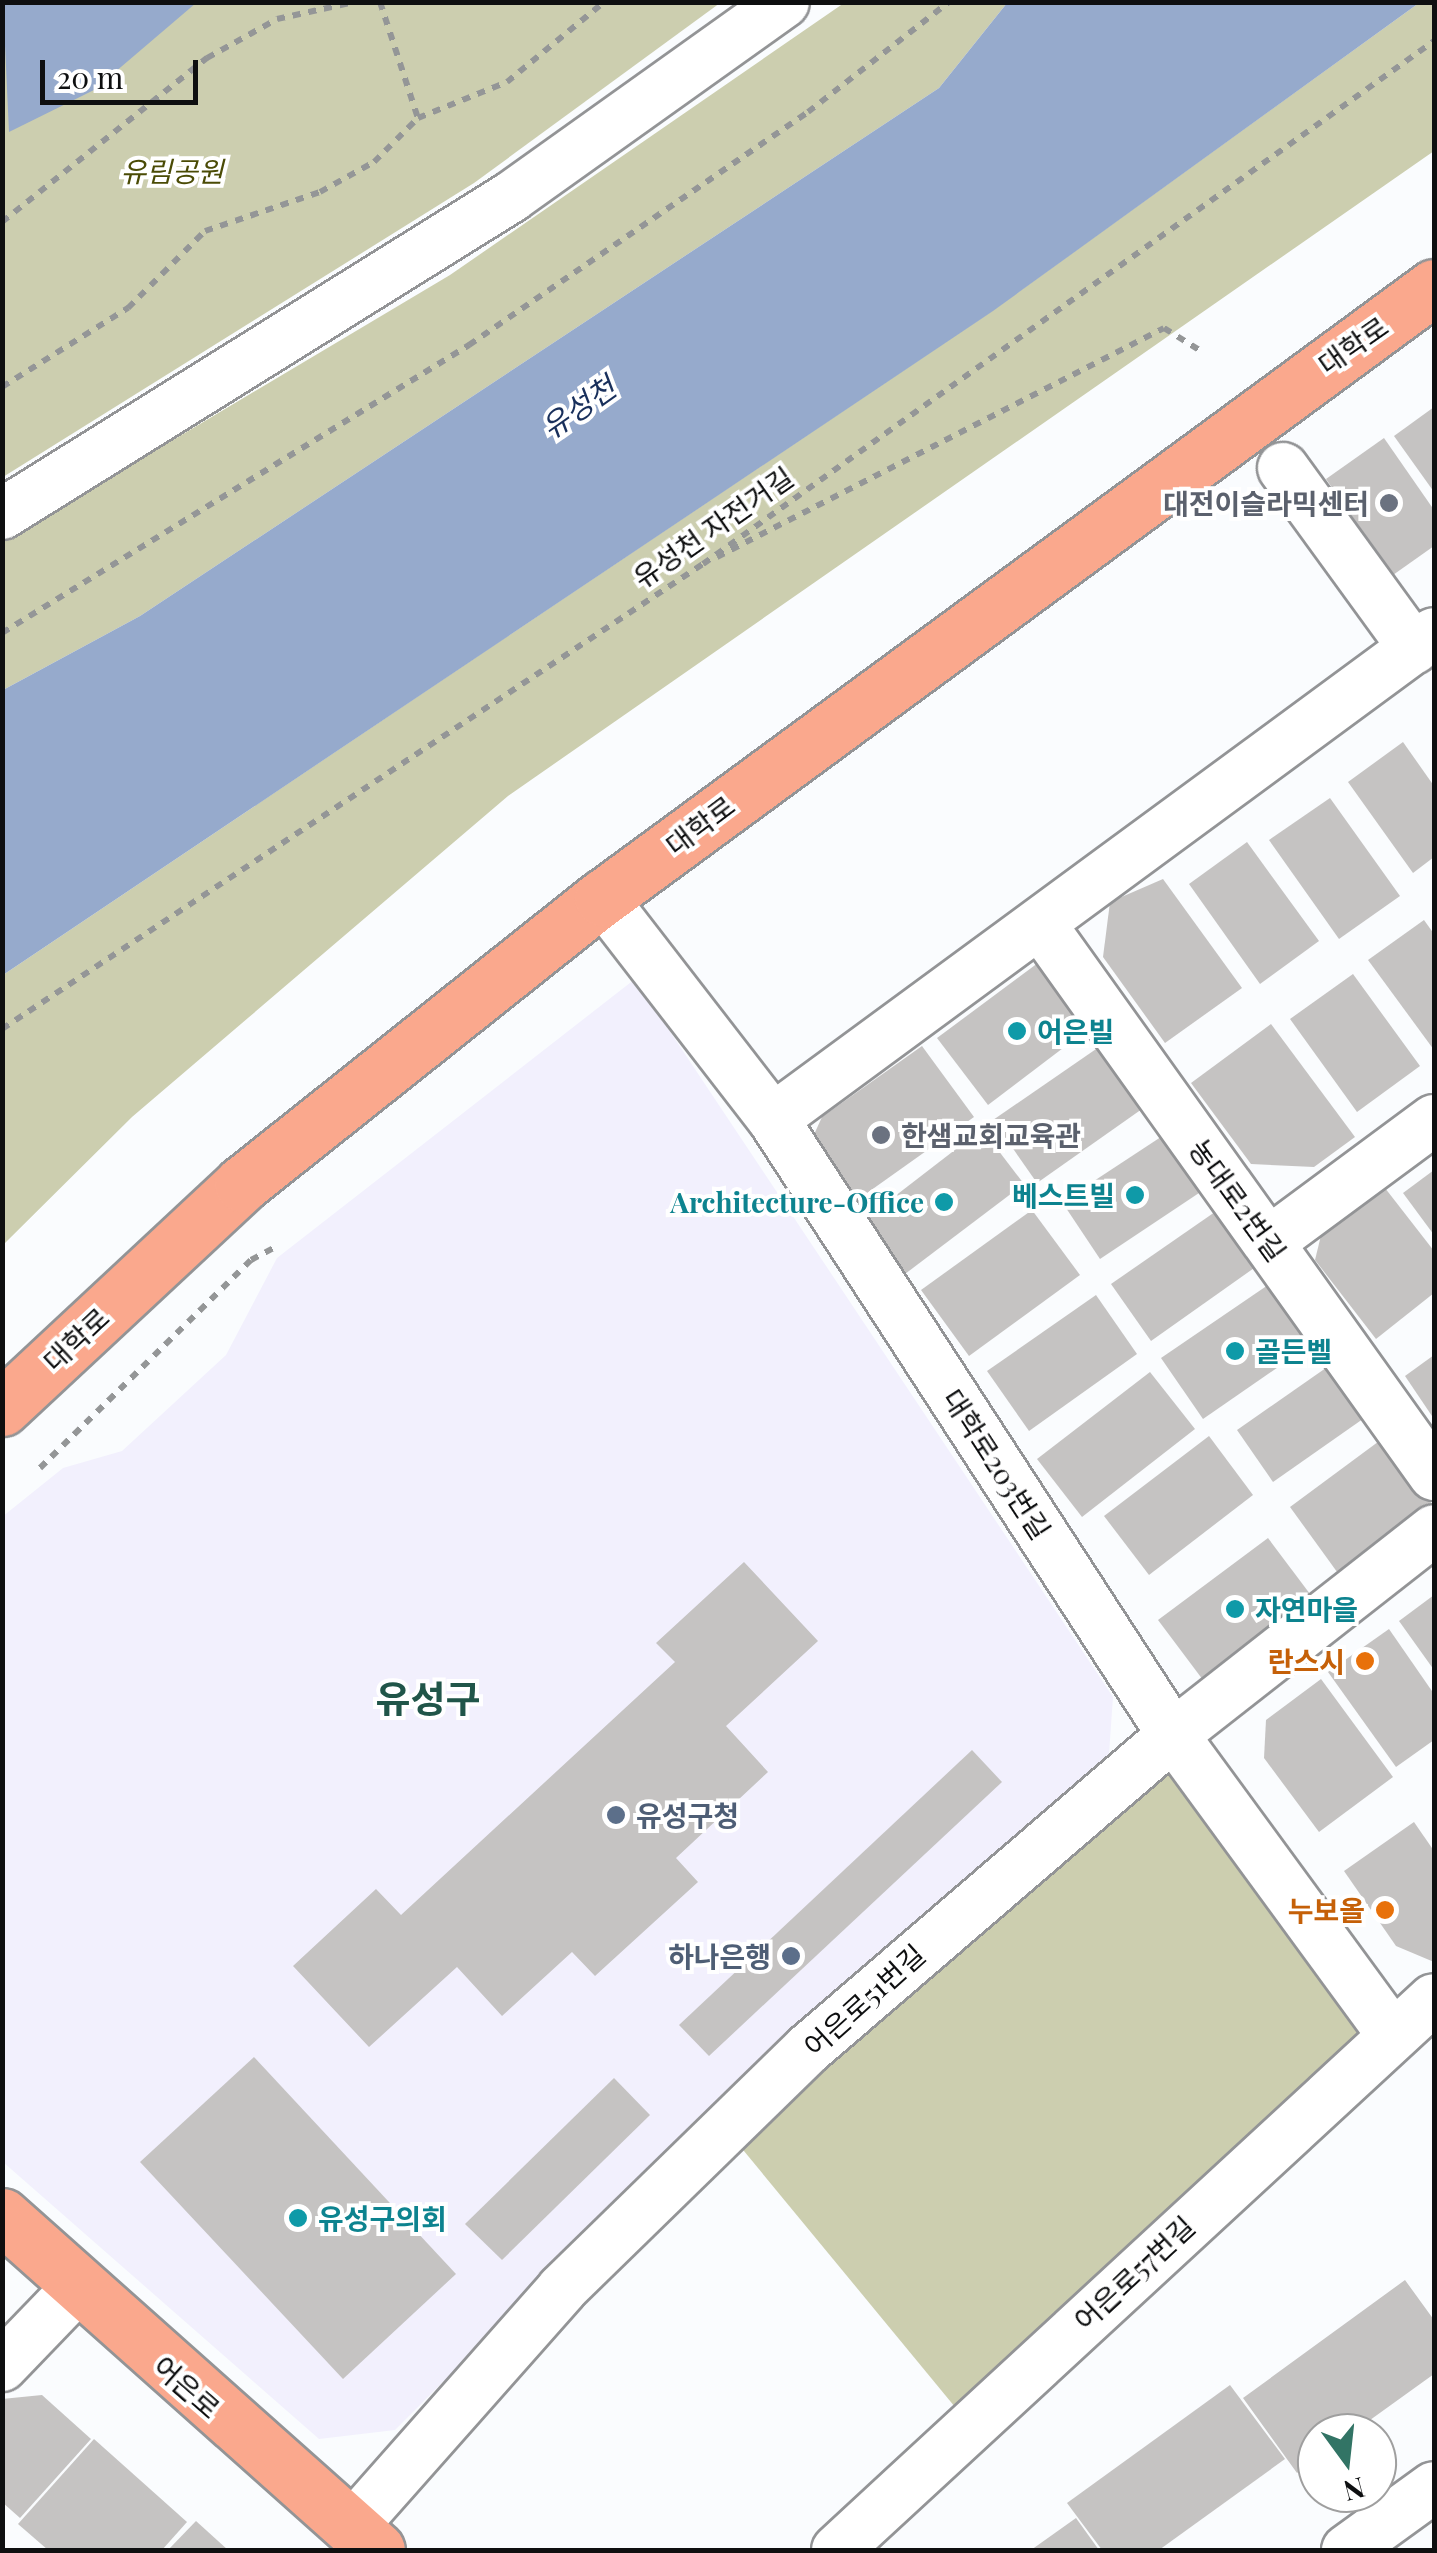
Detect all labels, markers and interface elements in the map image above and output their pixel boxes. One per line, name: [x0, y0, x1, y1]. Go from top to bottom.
scale bar: [45, 40, 202, 102]
text: 20 m: [57, 57, 123, 97]
park label: 유림공원: [120, 154, 224, 188]
street label: 대학로: [1312, 309, 1394, 381]
water label: 유성천: [534, 369, 622, 445]
street label: 유성천 자전거길: [627, 460, 799, 594]
place label: 대전이슬라믹센터: [1163, 486, 1369, 520]
marker: 대전이슬라믹센터: [1378, 492, 1400, 514]
street label: 대학로: [659, 788, 741, 862]
place label: 어은빌: [1037, 1014, 1114, 1048]
marker: 어은빌: [1006, 1020, 1028, 1042]
place label: 한샘교회교육관: [901, 1118, 1081, 1152]
marker: 한샘교회교육관: [870, 1124, 892, 1146]
street label: 농대로2번길: [1183, 1133, 1293, 1267]
place label: 베스트빌: [1012, 1178, 1115, 1212]
marker: 베스트빌: [1124, 1184, 1146, 1206]
place label: Architecture-Office: [670, 1185, 924, 1219]
marker: Architecture-Office: [933, 1191, 955, 1213]
street label: 대학로: [36, 1300, 116, 1378]
place label: 골든벨: [1255, 1334, 1332, 1368]
marker: 골든벨: [1224, 1340, 1246, 1362]
street label: 대학로203번길: [936, 1383, 1058, 1545]
place label: 자연마을: [1255, 1592, 1358, 1626]
marker: 자연마을: [1224, 1598, 1246, 1620]
place label: 란스시: [1268, 1644, 1345, 1678]
marker: 란스시: [1354, 1650, 1376, 1672]
district label: 유성구: [376, 1675, 480, 1721]
place label: 유성구청: [636, 1798, 739, 1832]
marker: 유성구청: [605, 1804, 627, 1826]
place label: 누보올: [1288, 1893, 1365, 1927]
marker: 누보올: [1374, 1899, 1396, 1921]
street label: 어은로51번길: [797, 1937, 931, 2063]
place label: 하나은행: [668, 1939, 771, 1973]
marker: 하나은행: [780, 1945, 802, 1967]
place label: 유성구의회: [318, 2201, 447, 2235]
marker: 유성구의회: [287, 2207, 309, 2229]
street label: 어은로57번길: [1067, 2209, 1201, 2337]
street label: 어은로: [147, 2349, 227, 2425]
north arrow: [1297, 2413, 1397, 2513]
text: N: [1340, 2470, 1369, 2511]

